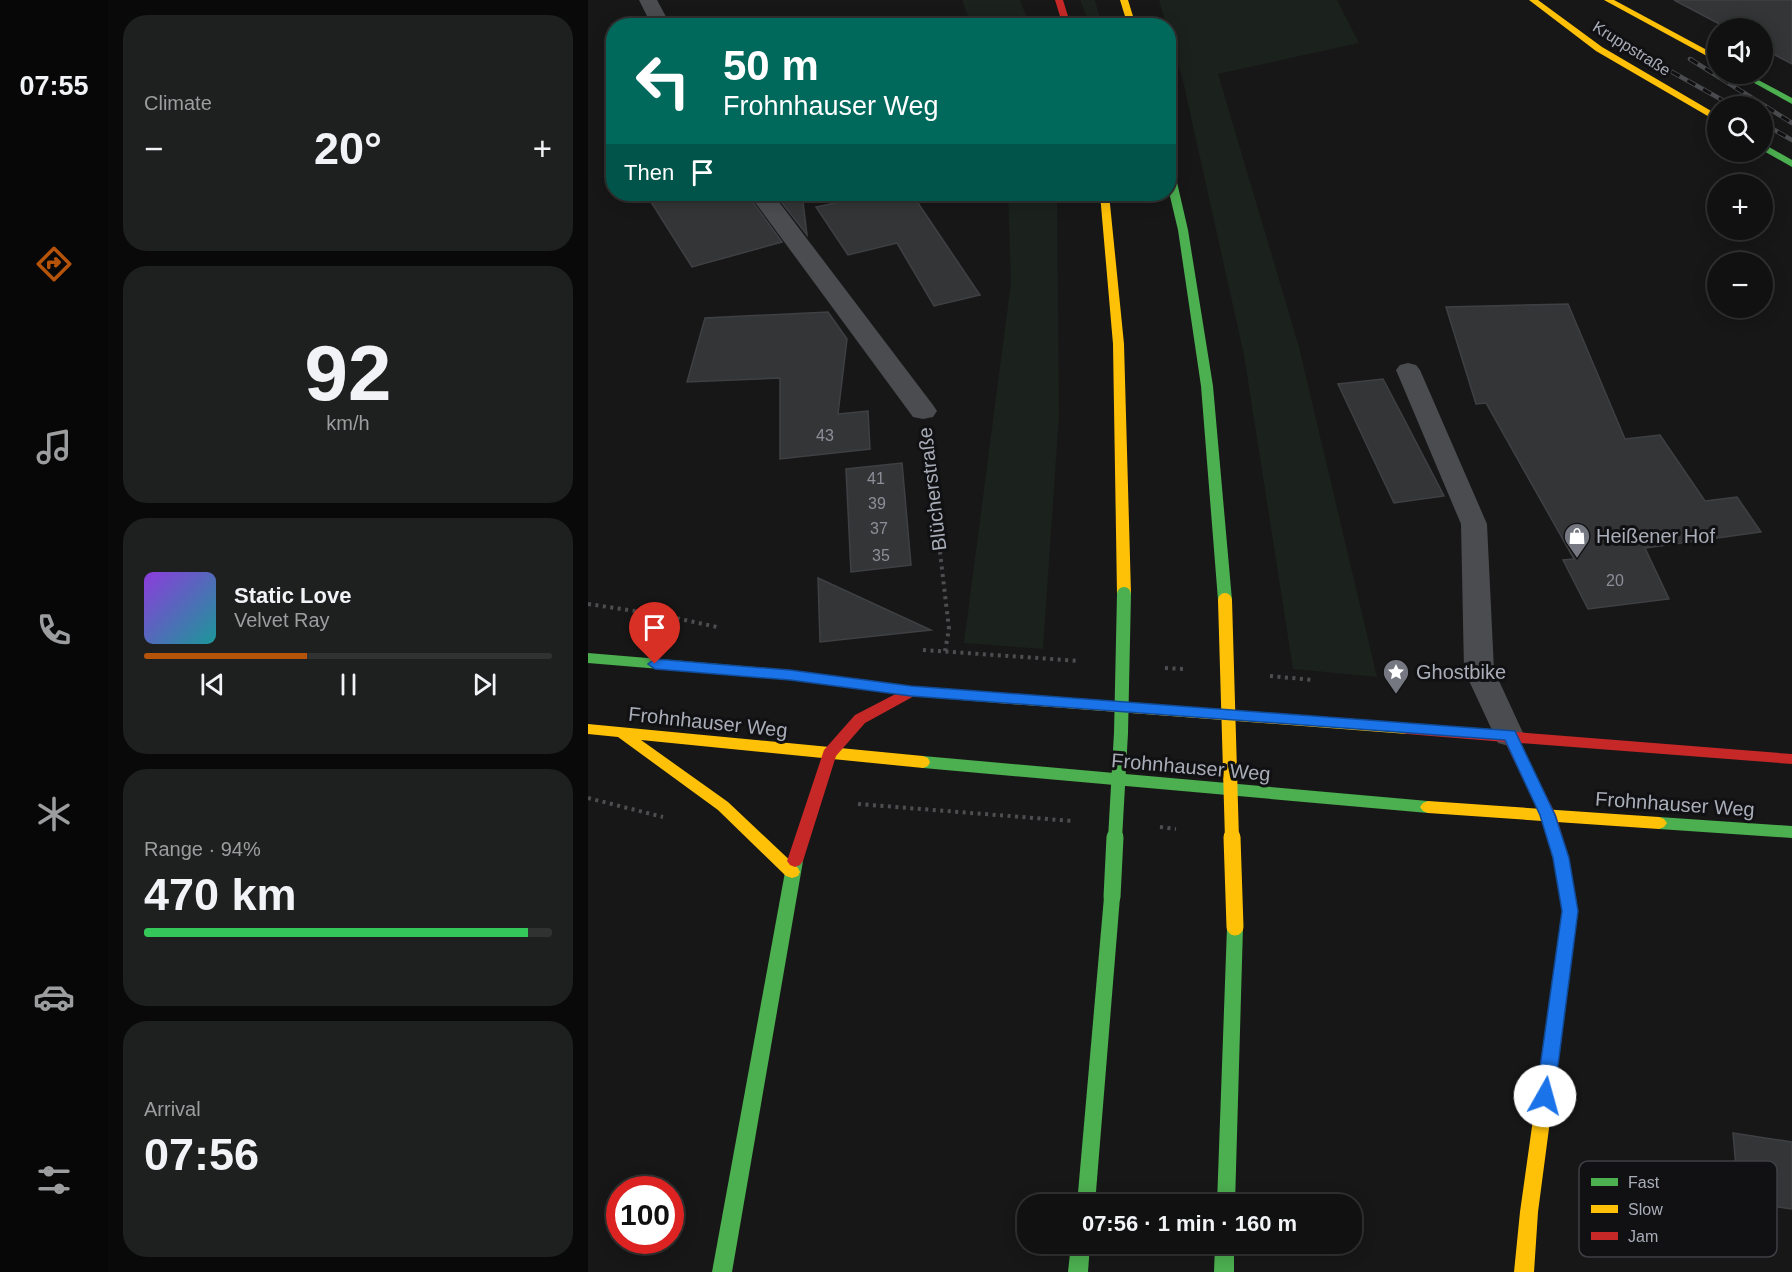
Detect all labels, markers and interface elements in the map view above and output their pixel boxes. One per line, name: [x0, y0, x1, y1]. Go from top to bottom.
street label: Kruppstraße: [1590, 18, 1674, 79]
map controls: [1707, 18, 1773, 318]
button: sound: [1707, 18, 1773, 84]
icon: left: [624, 42, 702, 120]
text: 50 m: [723, 42, 819, 89]
text: 07:55: [19, 71, 89, 101]
text: Frohnhauser Weg: [723, 91, 939, 121]
text: Climate: [144, 92, 212, 114]
button: search: [1707, 96, 1773, 162]
text: 20°: [314, 123, 382, 174]
text: −: [144, 130, 163, 167]
text: +: [533, 130, 552, 167]
icon: arrive: [686, 156, 719, 189]
text: Then: [624, 160, 674, 185]
button: +: [1707, 174, 1773, 240]
icon: directions: [33, 243, 75, 285]
button: −: [1707, 252, 1773, 318]
text: 92: [305, 329, 391, 417]
text: km/h: [326, 412, 370, 434]
icon: music: [33, 426, 75, 468]
street label: Blücherstraße: [913, 426, 951, 552]
house number: 43: [816, 427, 834, 444]
house number: 41: [867, 470, 885, 487]
house number: 39: [868, 495, 886, 512]
house number: 37: [870, 520, 888, 537]
shop icon: Heißener Hof: [1562, 521, 1592, 559]
place label: Heißener Hof: [1596, 525, 1715, 547]
house number: 35: [872, 547, 890, 564]
house number: 20: [1606, 572, 1624, 589]
text: Static Love: [234, 583, 351, 608]
pin: [629, 602, 680, 664]
icon: phone: [33, 609, 75, 651]
text: Velvet Ray: [234, 609, 330, 631]
icon: arrive: [638, 611, 671, 644]
place icon: Ghostbike: [1381, 657, 1411, 695]
place label: Ghostbike: [1416, 661, 1506, 683]
icon: previous: [196, 668, 229, 701]
icon: pause: [332, 668, 365, 701]
icon: next: [468, 668, 501, 701]
street label: Frohnhauser Weg: [627, 703, 789, 741]
street label: Frohnhauser Weg: [1110, 749, 1272, 785]
street label: Frohnhauser Weg: [1595, 787, 1755, 821]
icon: climate: [33, 793, 75, 835]
text: Range · 94%: [144, 838, 261, 860]
text: 470 km: [144, 869, 297, 920]
icon: car: [33, 976, 75, 1018]
position arrow: [1513, 1064, 1577, 1128]
text: Arrival: [144, 1098, 201, 1120]
text: 07:56: [144, 1129, 259, 1180]
icon: filters: [33, 1159, 75, 1201]
legend: [1579, 1161, 1777, 1257]
text: Fast: [1628, 1174, 1660, 1191]
speed limit sign: 100: [606, 1176, 684, 1254]
text: Slow: [1628, 1201, 1663, 1218]
text: 07:56 · 1 min · 160 m: [1082, 1211, 1297, 1236]
text: Jam: [1628, 1228, 1658, 1245]

